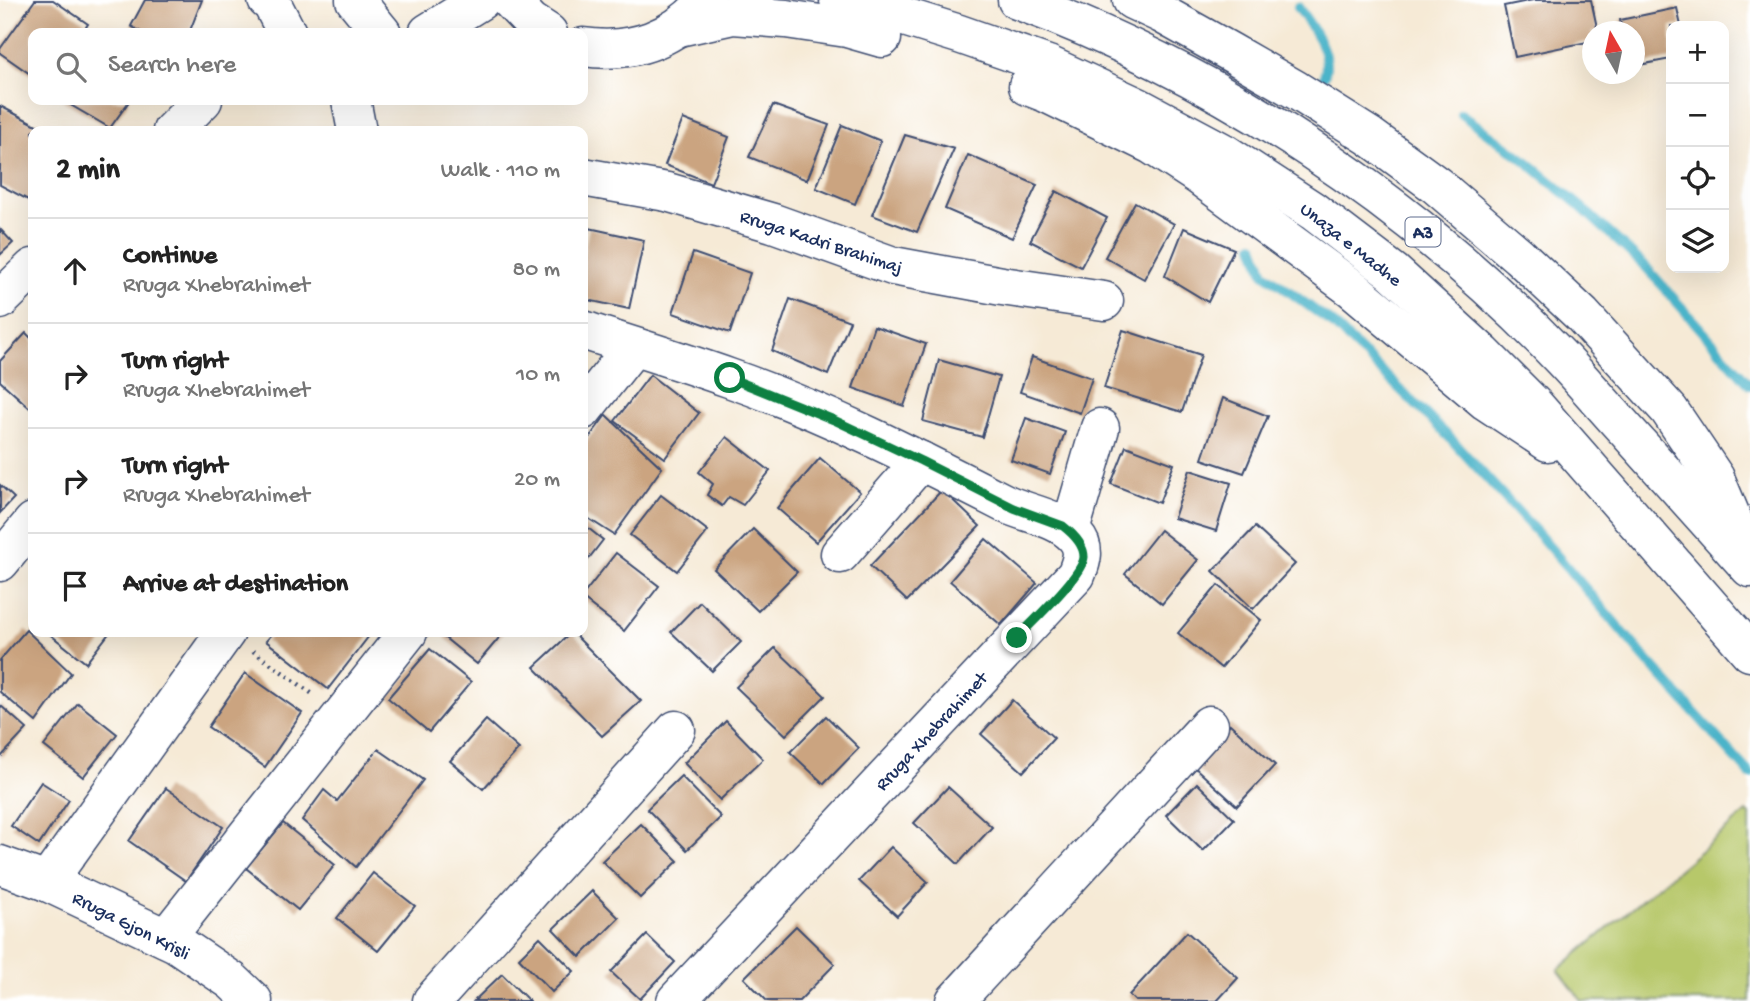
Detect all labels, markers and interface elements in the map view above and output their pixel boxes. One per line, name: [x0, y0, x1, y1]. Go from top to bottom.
north arrow: [1582, 21, 1645, 84]
map controls: [1666, 21, 1729, 273]
button: +: [1666, 21, 1729, 84]
search box: [28, 28, 588, 105]
icon: search: [52, 48, 90, 86]
text: Search here: [108, 51, 236, 82]
button: −: [1666, 84, 1729, 147]
button: locate: [1666, 147, 1729, 210]
text: 2 min: [56, 154, 120, 189]
text: Walk · 110 m: [441, 158, 560, 185]
street label: Unaza e Madhe: [1294, 199, 1406, 293]
street label: Rruga Kadri Brahimaj: [737, 206, 905, 281]
button: layers: [1666, 210, 1729, 273]
road number: A3: [1406, 218, 1440, 246]
text: Continue: [123, 242, 217, 273]
icon: ahead: [56, 252, 94, 290]
text: 80 m: [513, 257, 560, 284]
text: Rruga Xhebrahimet: [123, 273, 310, 300]
text: Turn right: [123, 347, 227, 378]
icon: right: [56, 357, 94, 395]
text: 10 m: [516, 362, 560, 389]
route start: [714, 362, 745, 393]
text: Rruga Xhebrahimet: [123, 378, 310, 405]
text: Turn right: [123, 452, 227, 483]
icon: right: [56, 462, 94, 500]
text: 20 m: [514, 467, 560, 494]
text: Rruga Xhebrahimet: [123, 483, 310, 510]
icon: arrive: [56, 567, 94, 605]
text: Arrive at destination: [123, 570, 348, 601]
route end: [1001, 622, 1032, 653]
street label: Rruga Xhebrahimet: [872, 667, 995, 797]
street label: Rruga Gjon Krisli: [68, 888, 193, 967]

